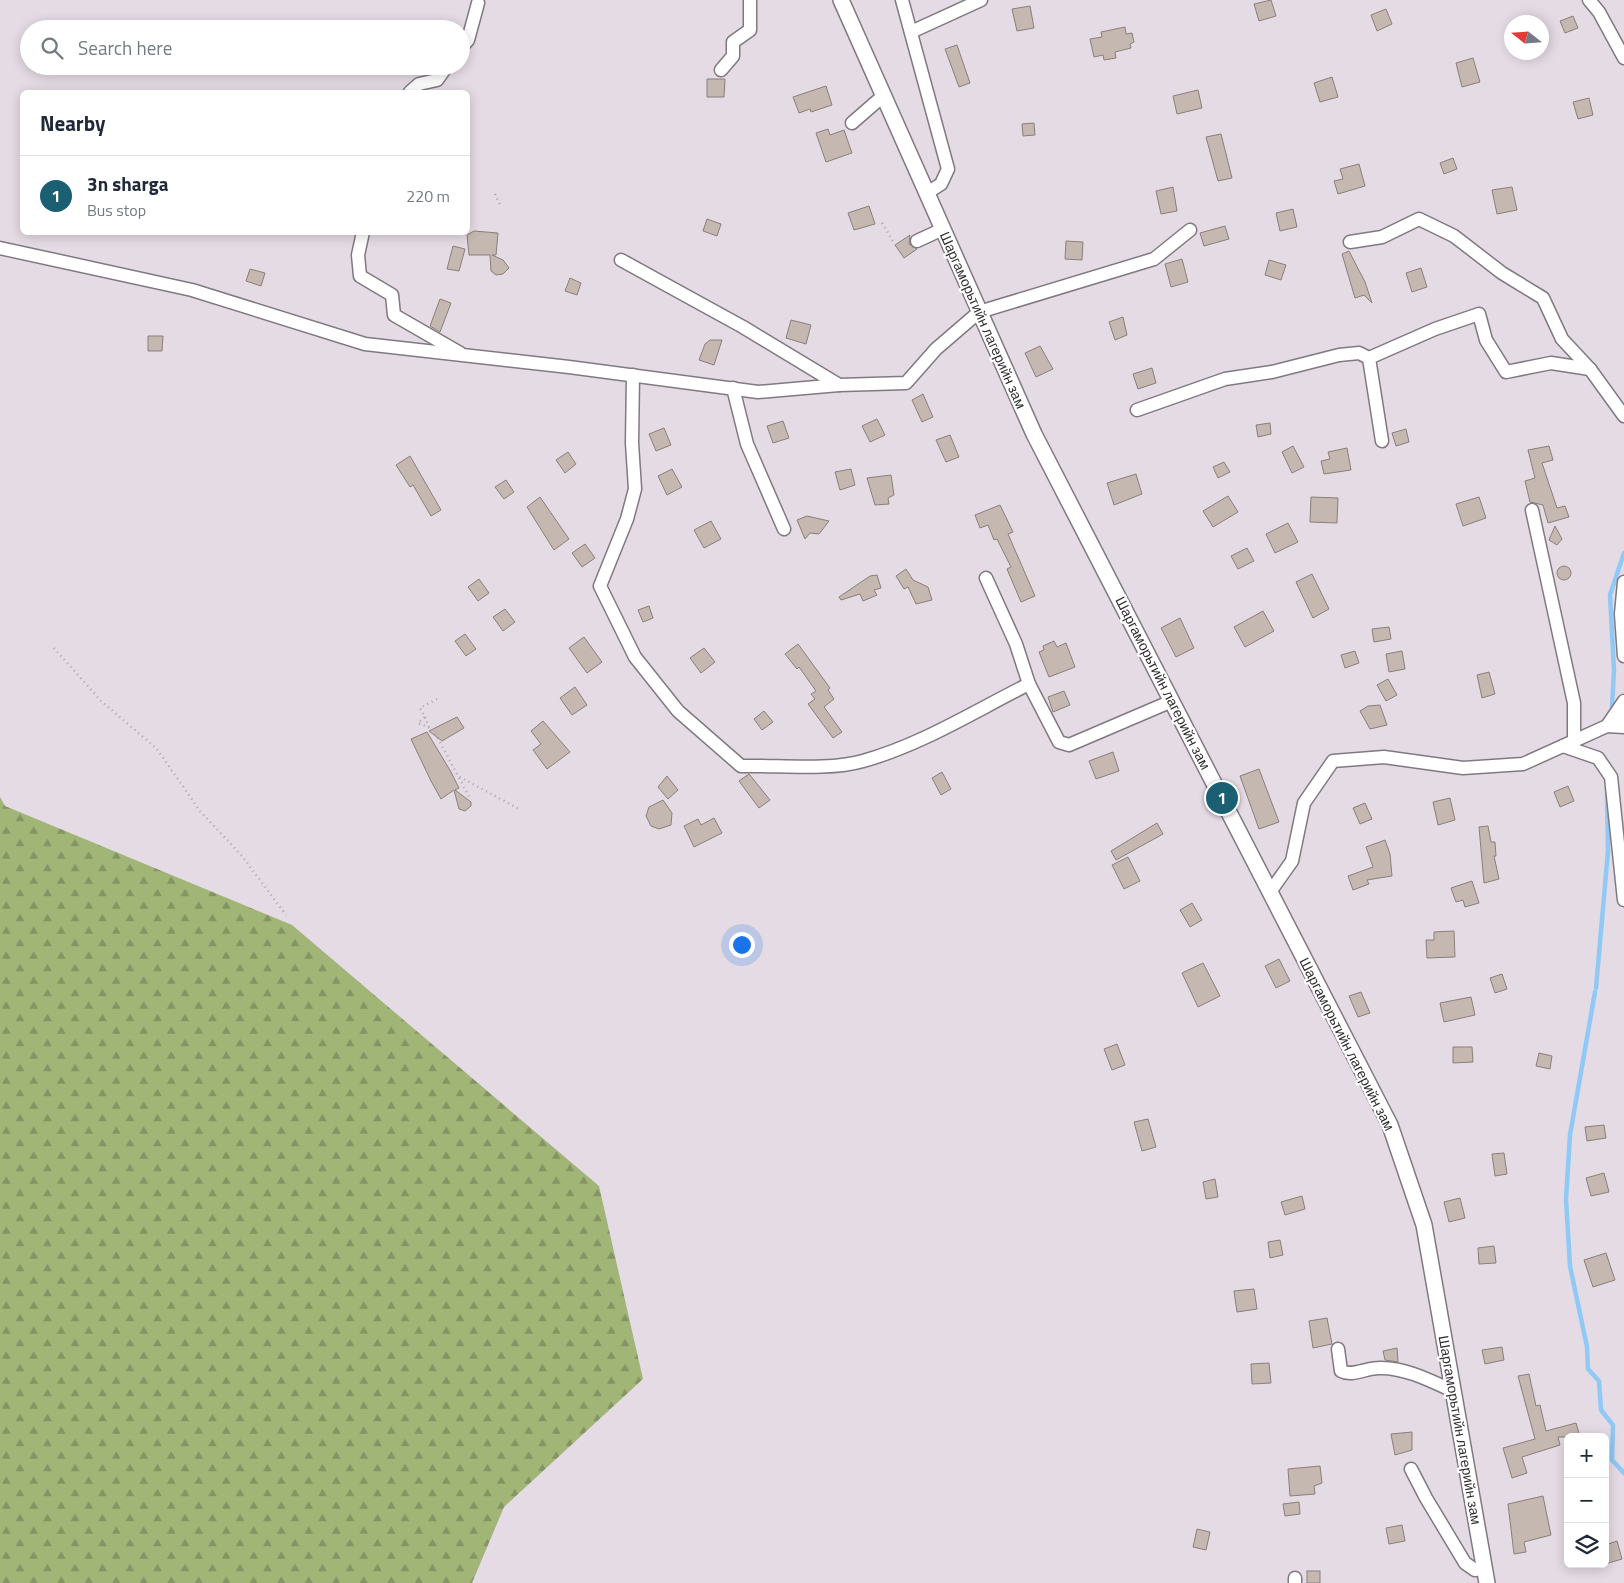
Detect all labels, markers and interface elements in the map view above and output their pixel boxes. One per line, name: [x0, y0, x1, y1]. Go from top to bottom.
north arrow: [1504, 15, 1549, 60]
search box: [20, 20, 470, 75]
text: Search here: [78, 33, 172, 62]
icon: search: [38, 34, 66, 62]
text: Nearby: [40, 107, 105, 139]
text: 3n sharga: [87, 169, 168, 198]
text: 1: [52, 184, 60, 208]
text: 220 m: [406, 184, 450, 208]
text: Bus stop: [87, 198, 146, 222]
street label: Шаргаморьтийн лагерийн зам: [935, 228, 1032, 412]
street label: Шаргаморьтийн лагерийн зам: [1111, 593, 1216, 773]
pin: 1: [1206, 779, 1238, 817]
your location: [729, 932, 755, 958]
street label: Шаргаморьтийн лагерийн зам: [1295, 954, 1400, 1134]
street label: Шаргаморьтийн лагерийн зам: [1433, 1334, 1487, 1526]
map controls: [1564, 1433, 1609, 1568]
button: +: [1564, 1433, 1609, 1478]
button: −: [1564, 1478, 1609, 1523]
button: layers: [1564, 1523, 1609, 1568]

